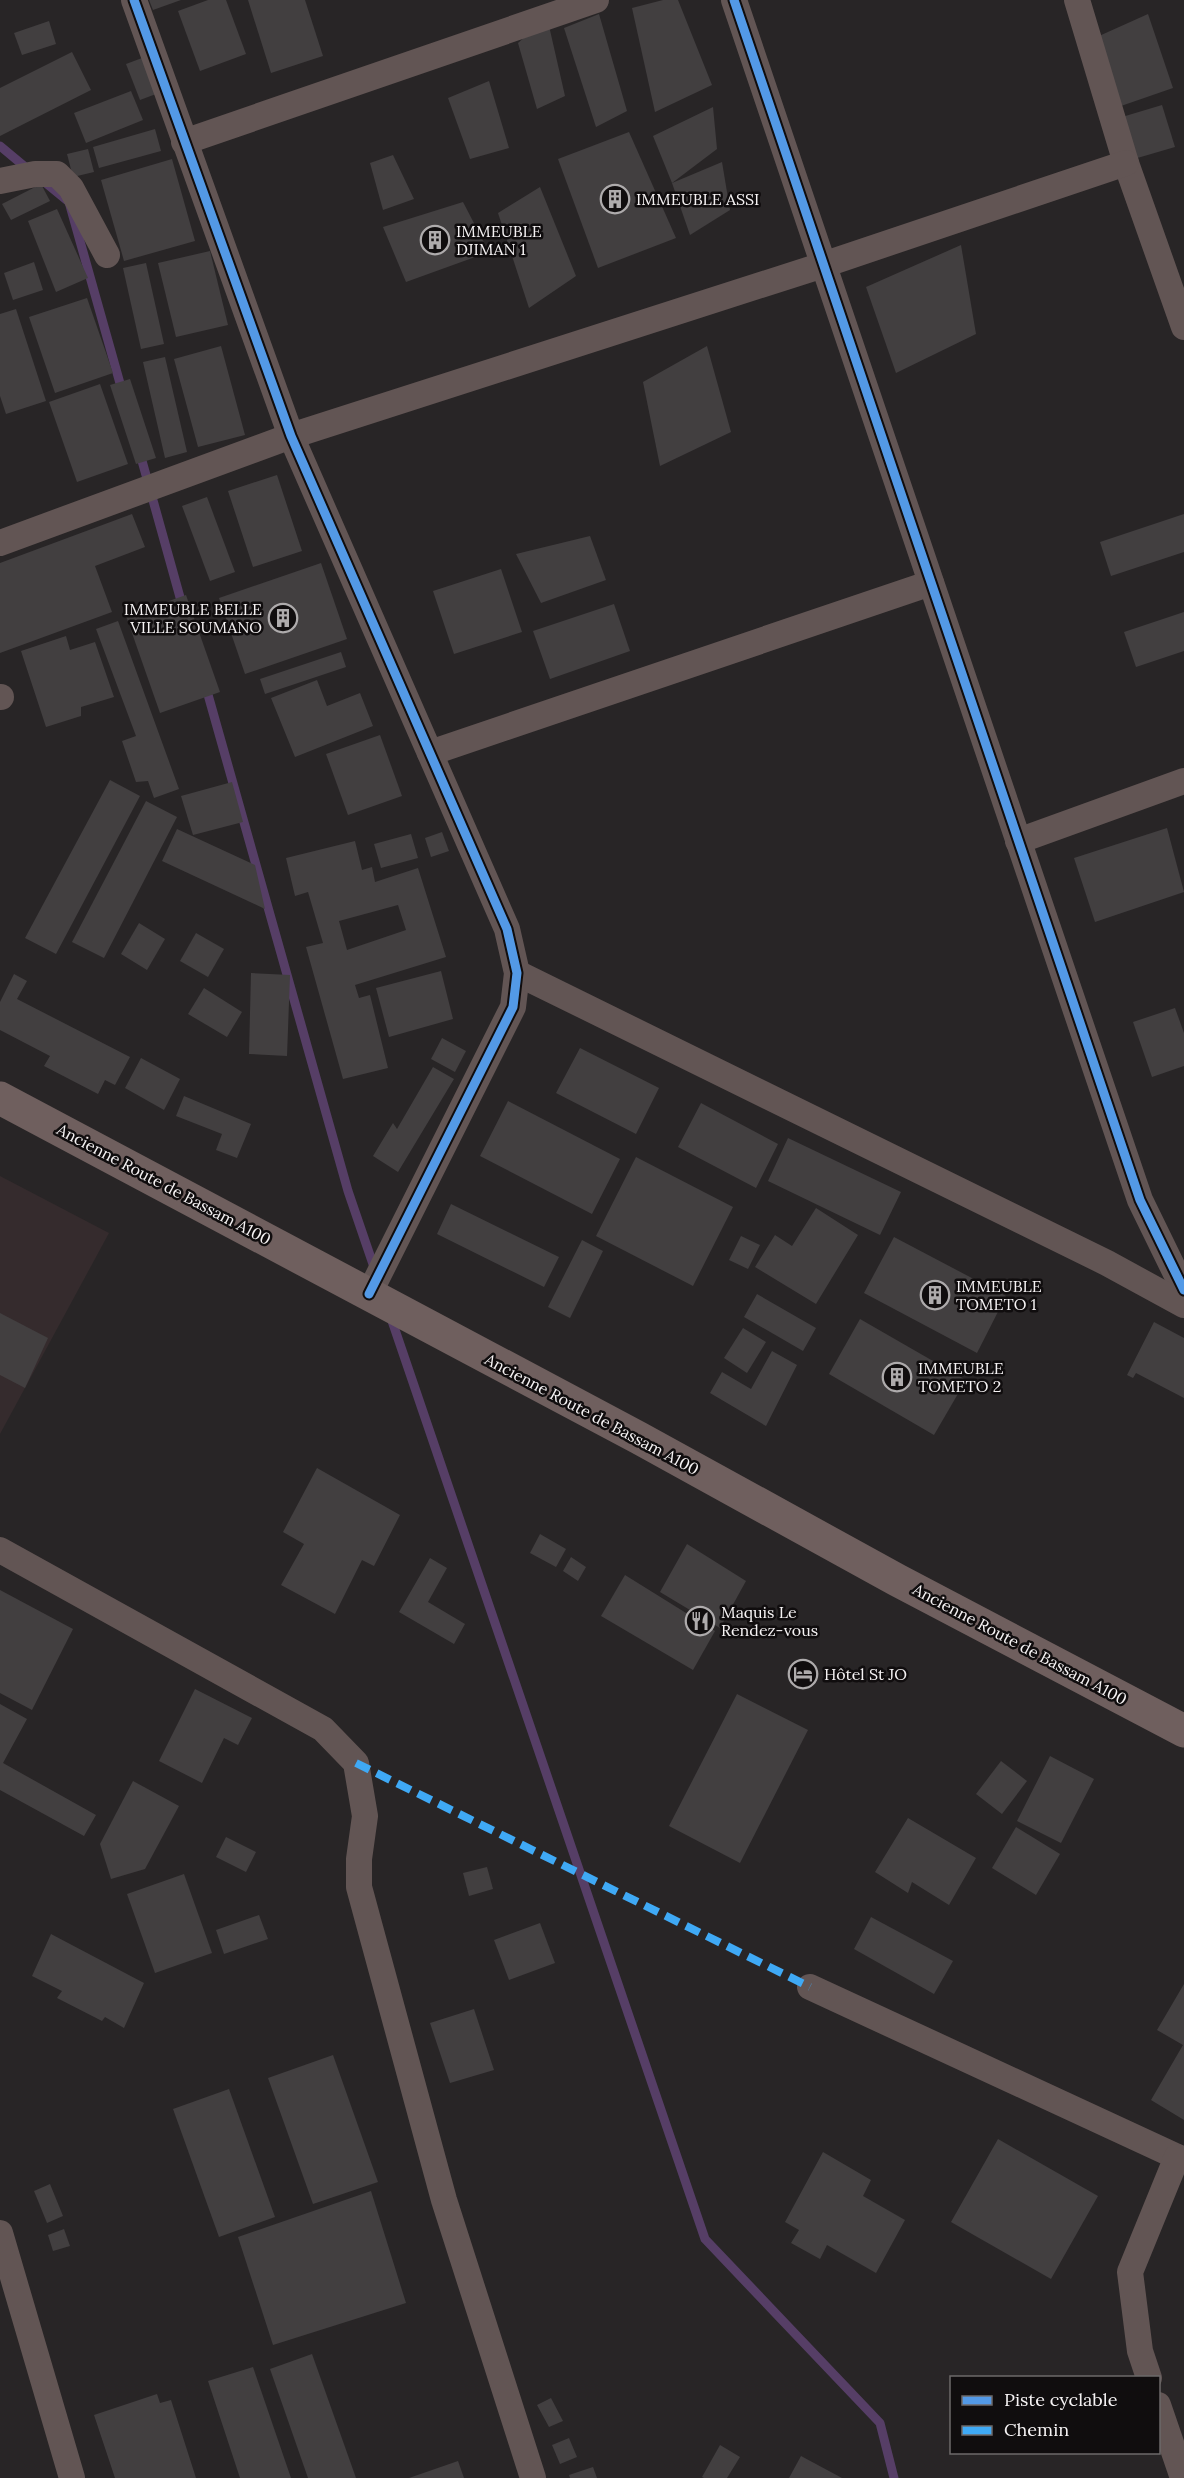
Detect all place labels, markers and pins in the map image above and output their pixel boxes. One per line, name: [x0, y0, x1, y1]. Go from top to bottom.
building icon: IMMEUBLE ASSI: [599, 183, 631, 215]
place label: IMMEUBLE ASSI: [636, 189, 759, 209]
place label: IMMEUBLE DJIMAN 1: [456, 221, 542, 259]
building icon: IMMEUBLE DJIMAN 1: [419, 224, 451, 256]
place label: IMMEUBLE BELLE VILLE SOUMANO: [124, 599, 262, 637]
building icon: IMMEUBLE BELLE VILLE SOUMANO: [267, 602, 299, 634]
place label: IMMEUBLE TOMETO 1: [956, 1276, 1042, 1314]
building icon: IMMEUBLE TOMETO 1: [919, 1279, 951, 1311]
place label: IMMEUBLE TOMETO 2: [918, 1358, 1004, 1396]
building icon: IMMEUBLE TOMETO 2: [881, 1361, 913, 1393]
place label: Maquis Le Rendez-vous: [721, 1602, 818, 1640]
restaurant icon: Maquis Le Rendez-vous: [684, 1605, 716, 1637]
hotel icon: Hôtel St JO: [787, 1658, 819, 1690]
place label: Hôtel St JO: [824, 1664, 907, 1684]

